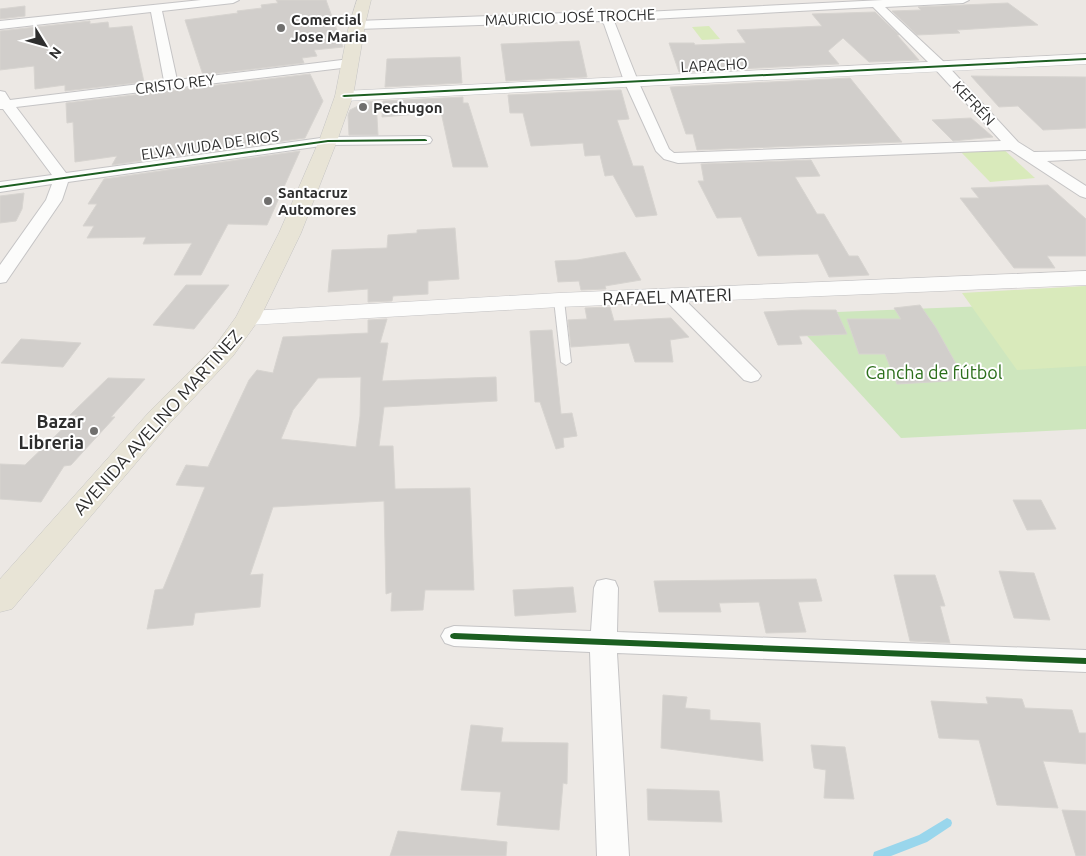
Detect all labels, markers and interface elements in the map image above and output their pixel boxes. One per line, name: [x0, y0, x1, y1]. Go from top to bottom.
street label: MAURICIO JOSÉ TROCHE: [485, 6, 655, 28]
place label: Comercial Jose Maria: [291, 11, 367, 45]
north arrow: [20, 20, 70, 70]
marker: Comercial Jose Maria: [275, 22, 287, 34]
text: N: [46, 44, 65, 62]
street label: LAPACHO: [680, 55, 748, 75]
street label: CRISTO REY: [134, 71, 216, 97]
street label: KEFRÉN: [949, 77, 999, 129]
place label: Pechugon: [373, 99, 442, 116]
marker: Pechugon: [357, 101, 369, 113]
street label: ELVA VIUDA DE RIOS: [140, 127, 280, 163]
place label: Santacruz Automores: [278, 184, 356, 218]
marker: Santacruz Automores: [262, 195, 274, 207]
street label: RAFAEL MATERI: [602, 284, 732, 308]
street label: AVENIDA AVELINO MARTINEZ: [69, 326, 245, 518]
park label: Cancha de fútbol: [865, 362, 1003, 382]
place label: Bazar Libreria: [19, 411, 85, 452]
marker: Bazar Libreria: [88, 425, 100, 437]

